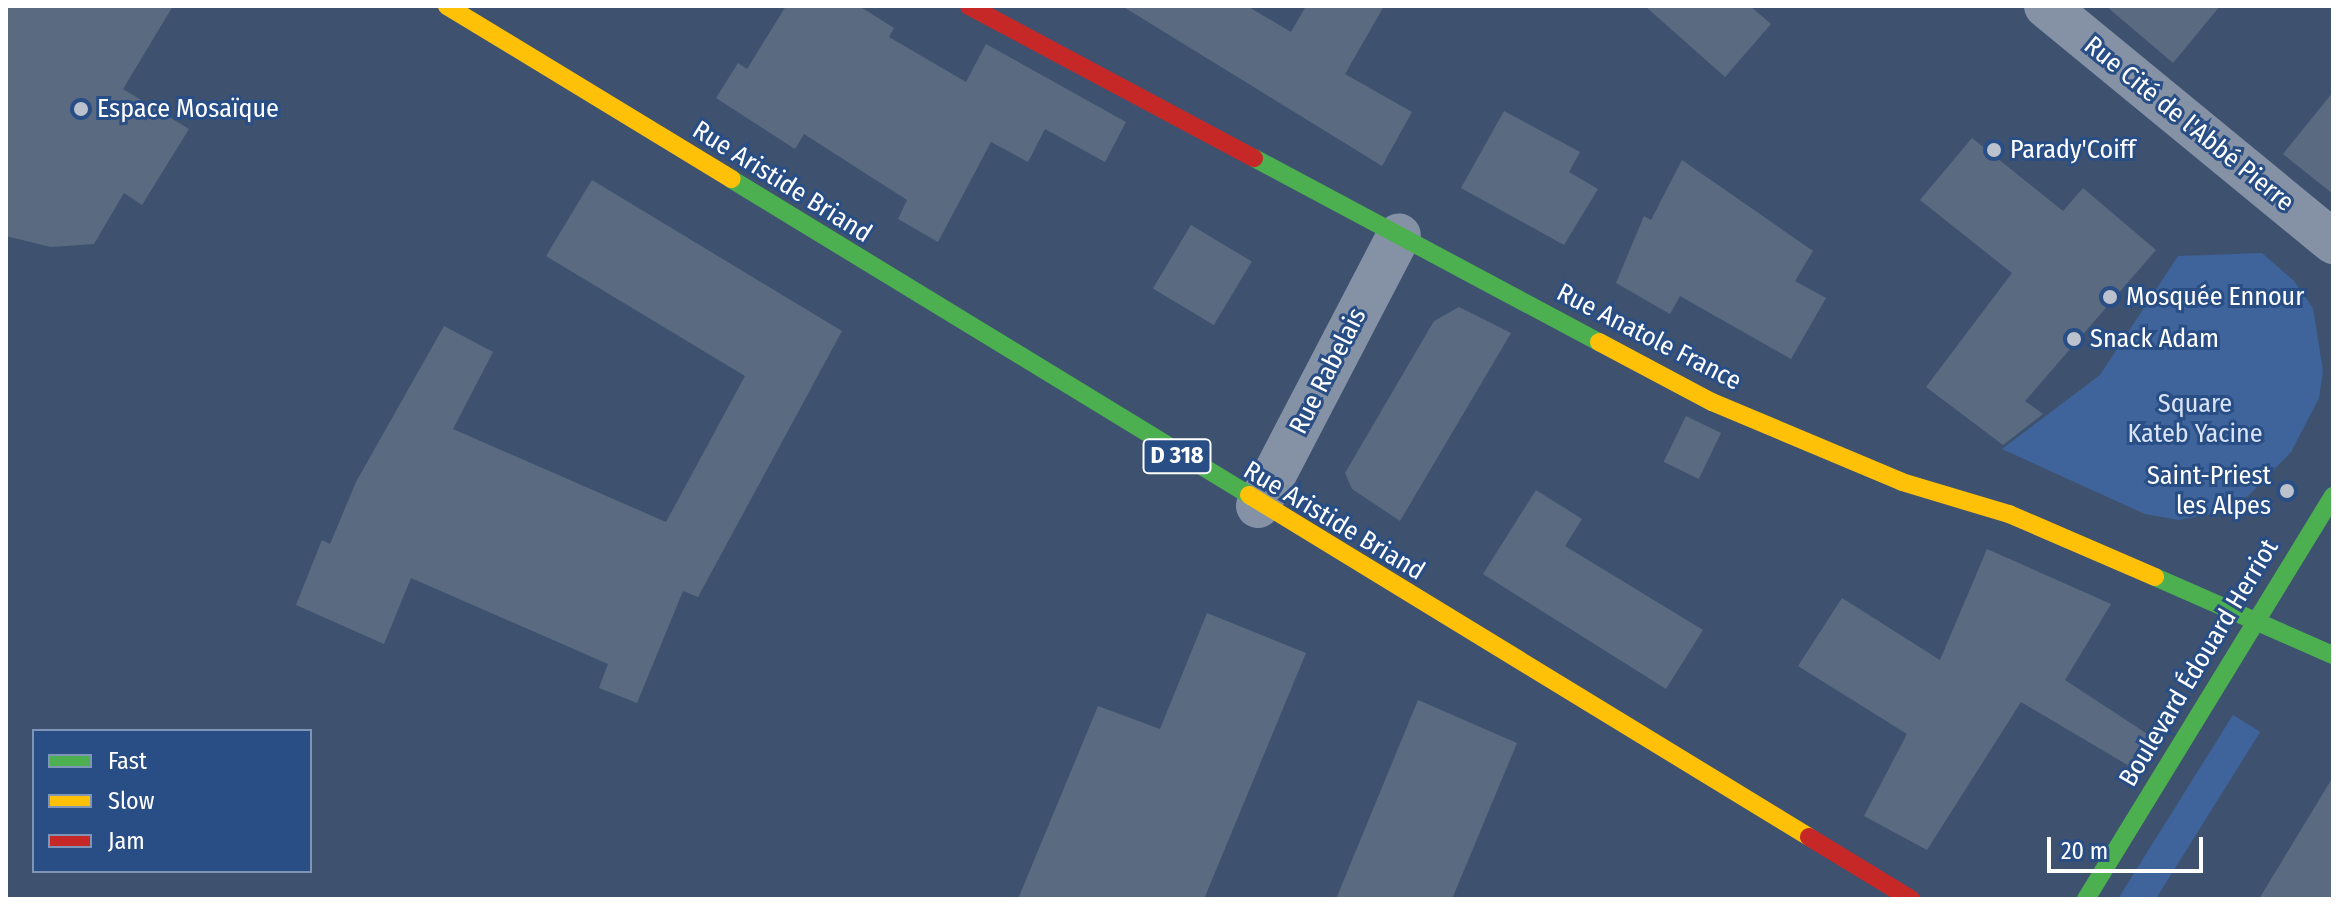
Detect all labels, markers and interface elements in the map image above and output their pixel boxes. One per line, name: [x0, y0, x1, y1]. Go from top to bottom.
street label: Rue Cité de l'Abbé Pierre: [2078, 30, 2300, 218]
place label: Espace Mosaïque: [97, 93, 279, 125]
marker: Espace Mosaïque: [72, 100, 90, 118]
street label: Rue Aristide Briand: [687, 114, 877, 250]
place label: Parady'Coiff: [2010, 134, 2136, 166]
marker: Parady'Coiff: [1985, 141, 2003, 159]
street label: Rue Anatole France: [1551, 277, 1747, 397]
place label: Mosquée Ennour: [2126, 281, 2304, 313]
marker: Mosquée Ennour: [2101, 288, 2119, 306]
street label: Rue Rabelais: [1283, 303, 1373, 439]
place label: Snack Adam: [2090, 323, 2219, 355]
marker: Snack Adam: [2065, 330, 2083, 348]
park label: Square Kateb Yacine: [2127, 388, 2263, 450]
road number: D 318: [1141, 436, 1213, 476]
street label: Rue Aristide Briand: [1238, 455, 1430, 587]
place label: Saint-Priest les Alpes: [2147, 460, 2271, 522]
marker: Saint-Priest les Alpes: [2278, 482, 2296, 500]
street label: Boulevard Édouard Herriot: [2113, 534, 2285, 792]
legend: [32, 729, 312, 873]
text: Fast: [108, 747, 147, 775]
text: Slow: [108, 787, 154, 815]
scale bar: [2051, 821, 2207, 871]
text: Jam: [108, 827, 145, 855]
text: 20 m: [2061, 837, 2108, 865]

